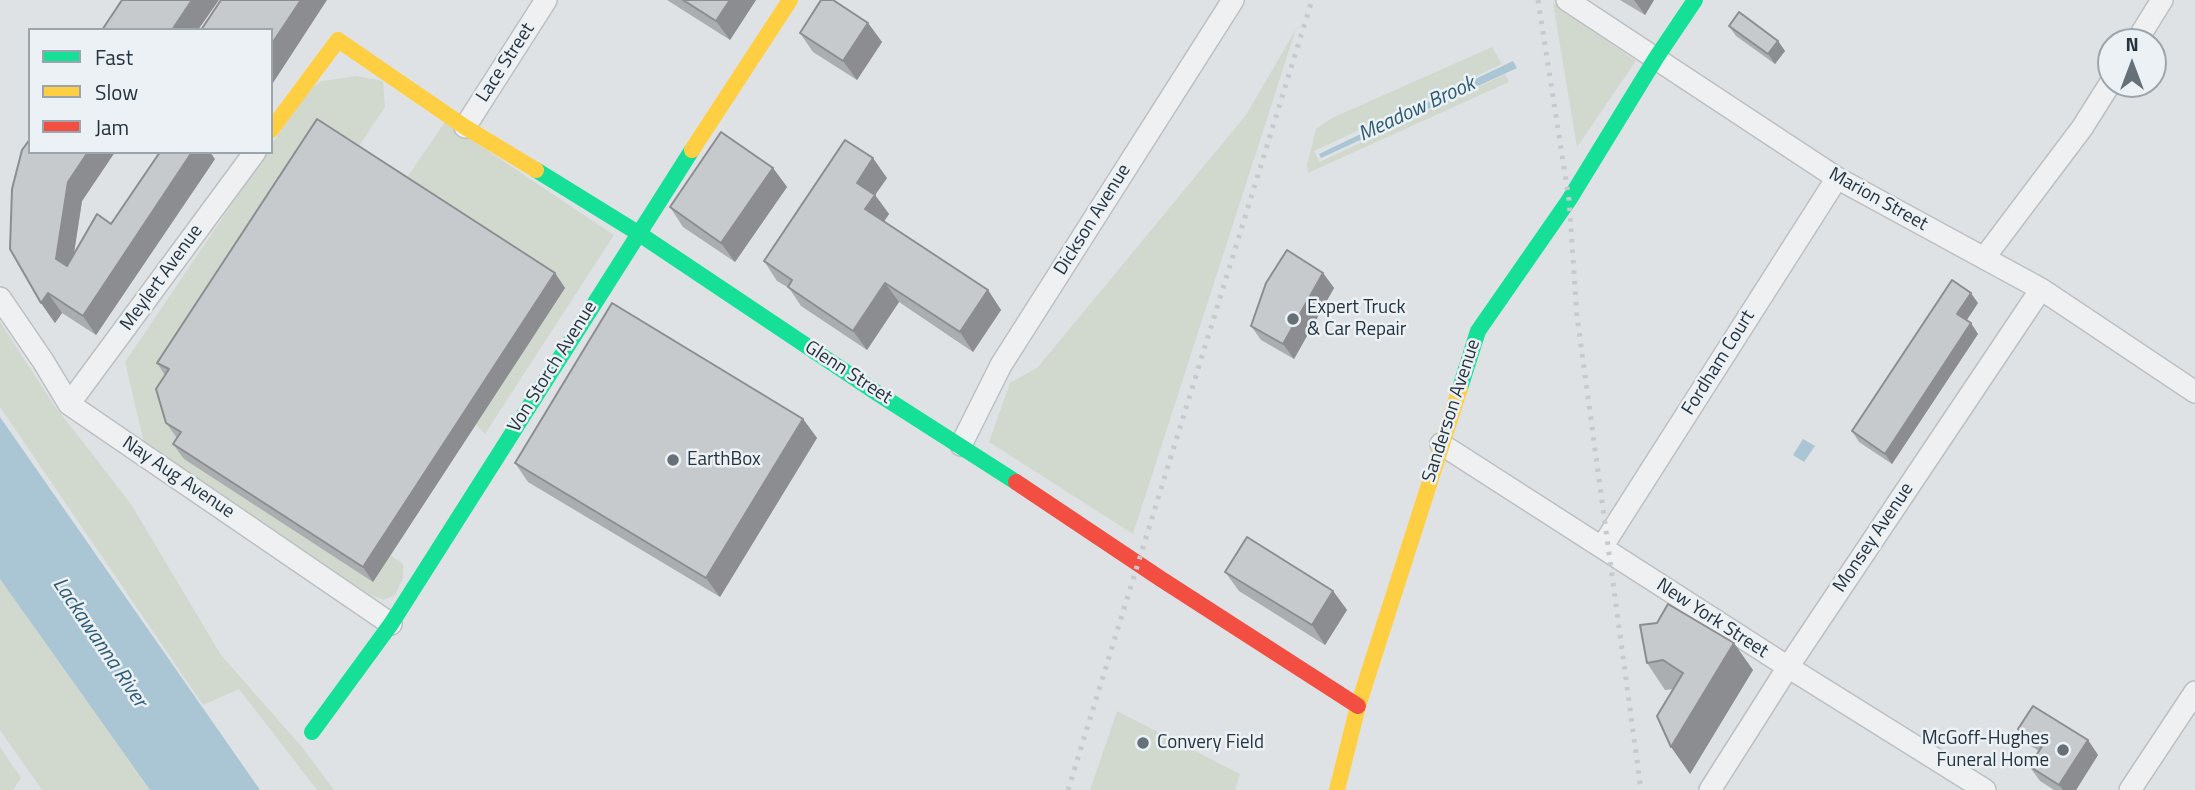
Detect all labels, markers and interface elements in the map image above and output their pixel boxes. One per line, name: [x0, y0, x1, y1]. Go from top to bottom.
street label: Lace Street: [472, 19, 540, 107]
legend: [28, 28, 273, 154]
north arrow: [2097, 28, 2167, 98]
text: N: [2125, 29, 2139, 58]
text: Fast: [95, 41, 133, 73]
water label: Meadow Brook: [1355, 72, 1479, 148]
text: Slow: [95, 76, 138, 108]
text: Jam: [95, 111, 129, 143]
street label: Dickson Avenue: [1050, 160, 1136, 280]
street label: Marion Street: [1825, 163, 1931, 237]
street label: Meylert Avenue: [116, 221, 208, 335]
street label: Von Storch Avenue: [504, 297, 602, 437]
place label: Expert Truck & Car Repair: [1307, 297, 1406, 341]
street label: Fordham Court: [1678, 306, 1760, 420]
marker: Expert Truck & Car Repair: [1285, 311, 1301, 327]
street label: Glenn Street: [800, 336, 896, 410]
street label: Sanderson Avenue: [1418, 337, 1486, 485]
street label: Nay Aug Avenue: [118, 432, 238, 524]
place label: EarthBox: [687, 449, 761, 471]
marker: EarthBox: [665, 452, 681, 468]
street label: Monsey Avenue: [1829, 479, 1919, 597]
water label: Lackawanna River: [46, 573, 152, 713]
street label: New York Street: [1652, 574, 1772, 664]
place label: McGoff-Hughes Funeral Home: [1922, 728, 2049, 772]
place label: Convery Field: [1157, 732, 1264, 754]
marker: Convery Field: [1135, 735, 1151, 751]
marker: McGoff-Hughes Funeral Home: [2055, 742, 2071, 758]

